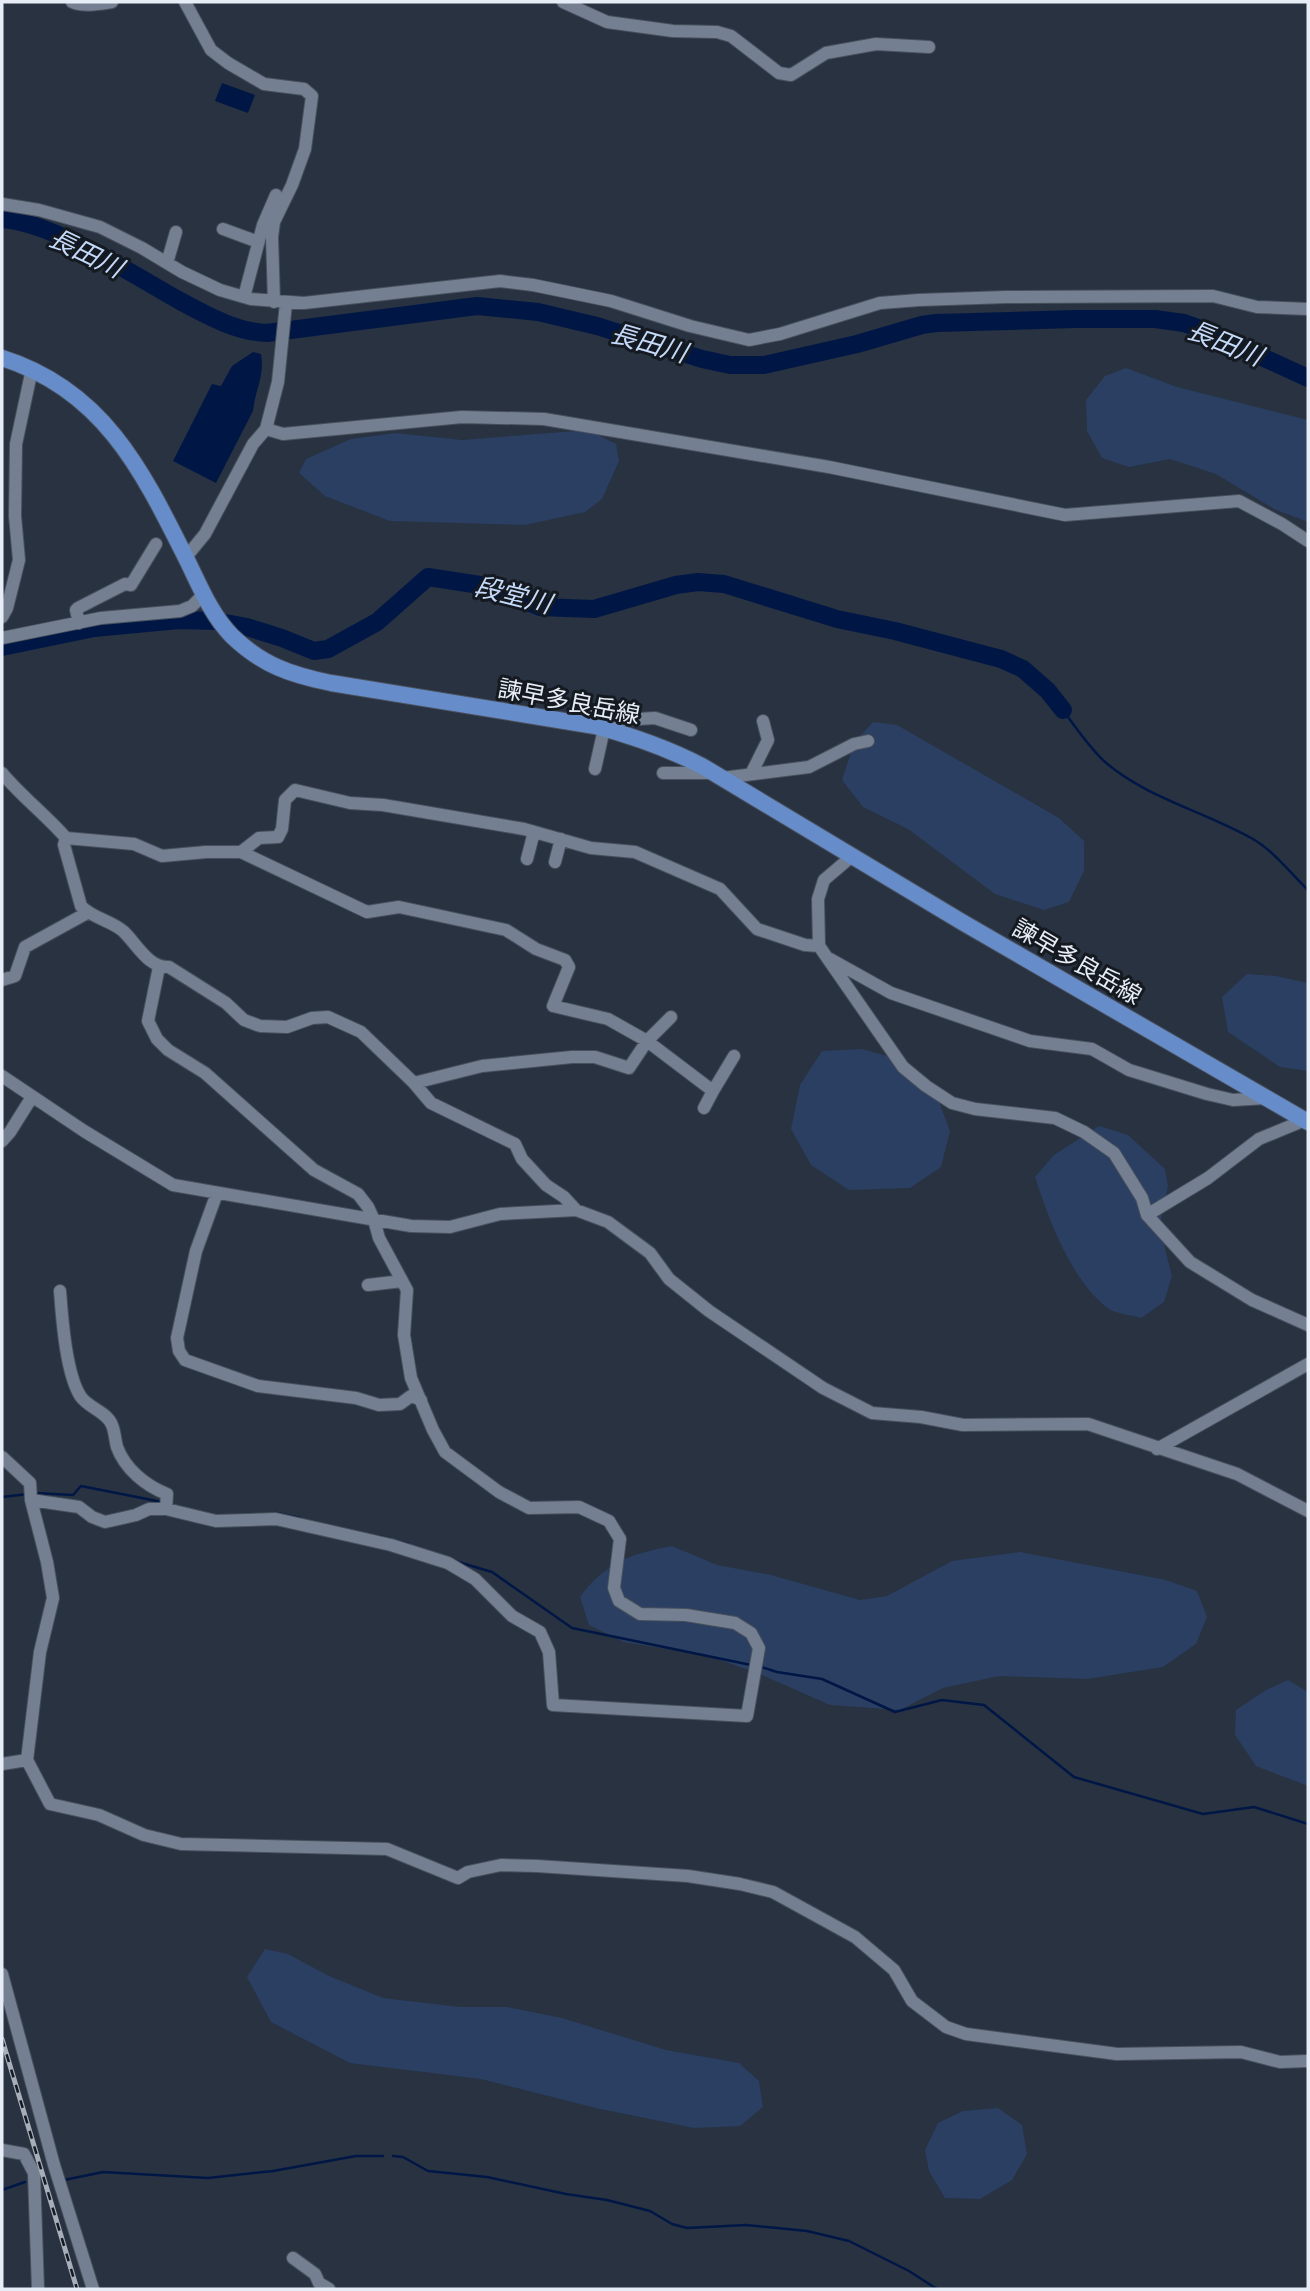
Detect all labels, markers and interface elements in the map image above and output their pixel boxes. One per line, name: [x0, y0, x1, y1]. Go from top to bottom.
water label: 長田川: [43, 220, 132, 288]
water label: 長田川: [1182, 312, 1271, 375]
water label: 長田川: [607, 315, 694, 372]
water label: 段堂川: [471, 568, 558, 623]
street label: 諫早多良岳線: [495, 672, 643, 731]
street label: 諫早多良岳線: [1007, 911, 1148, 1012]

